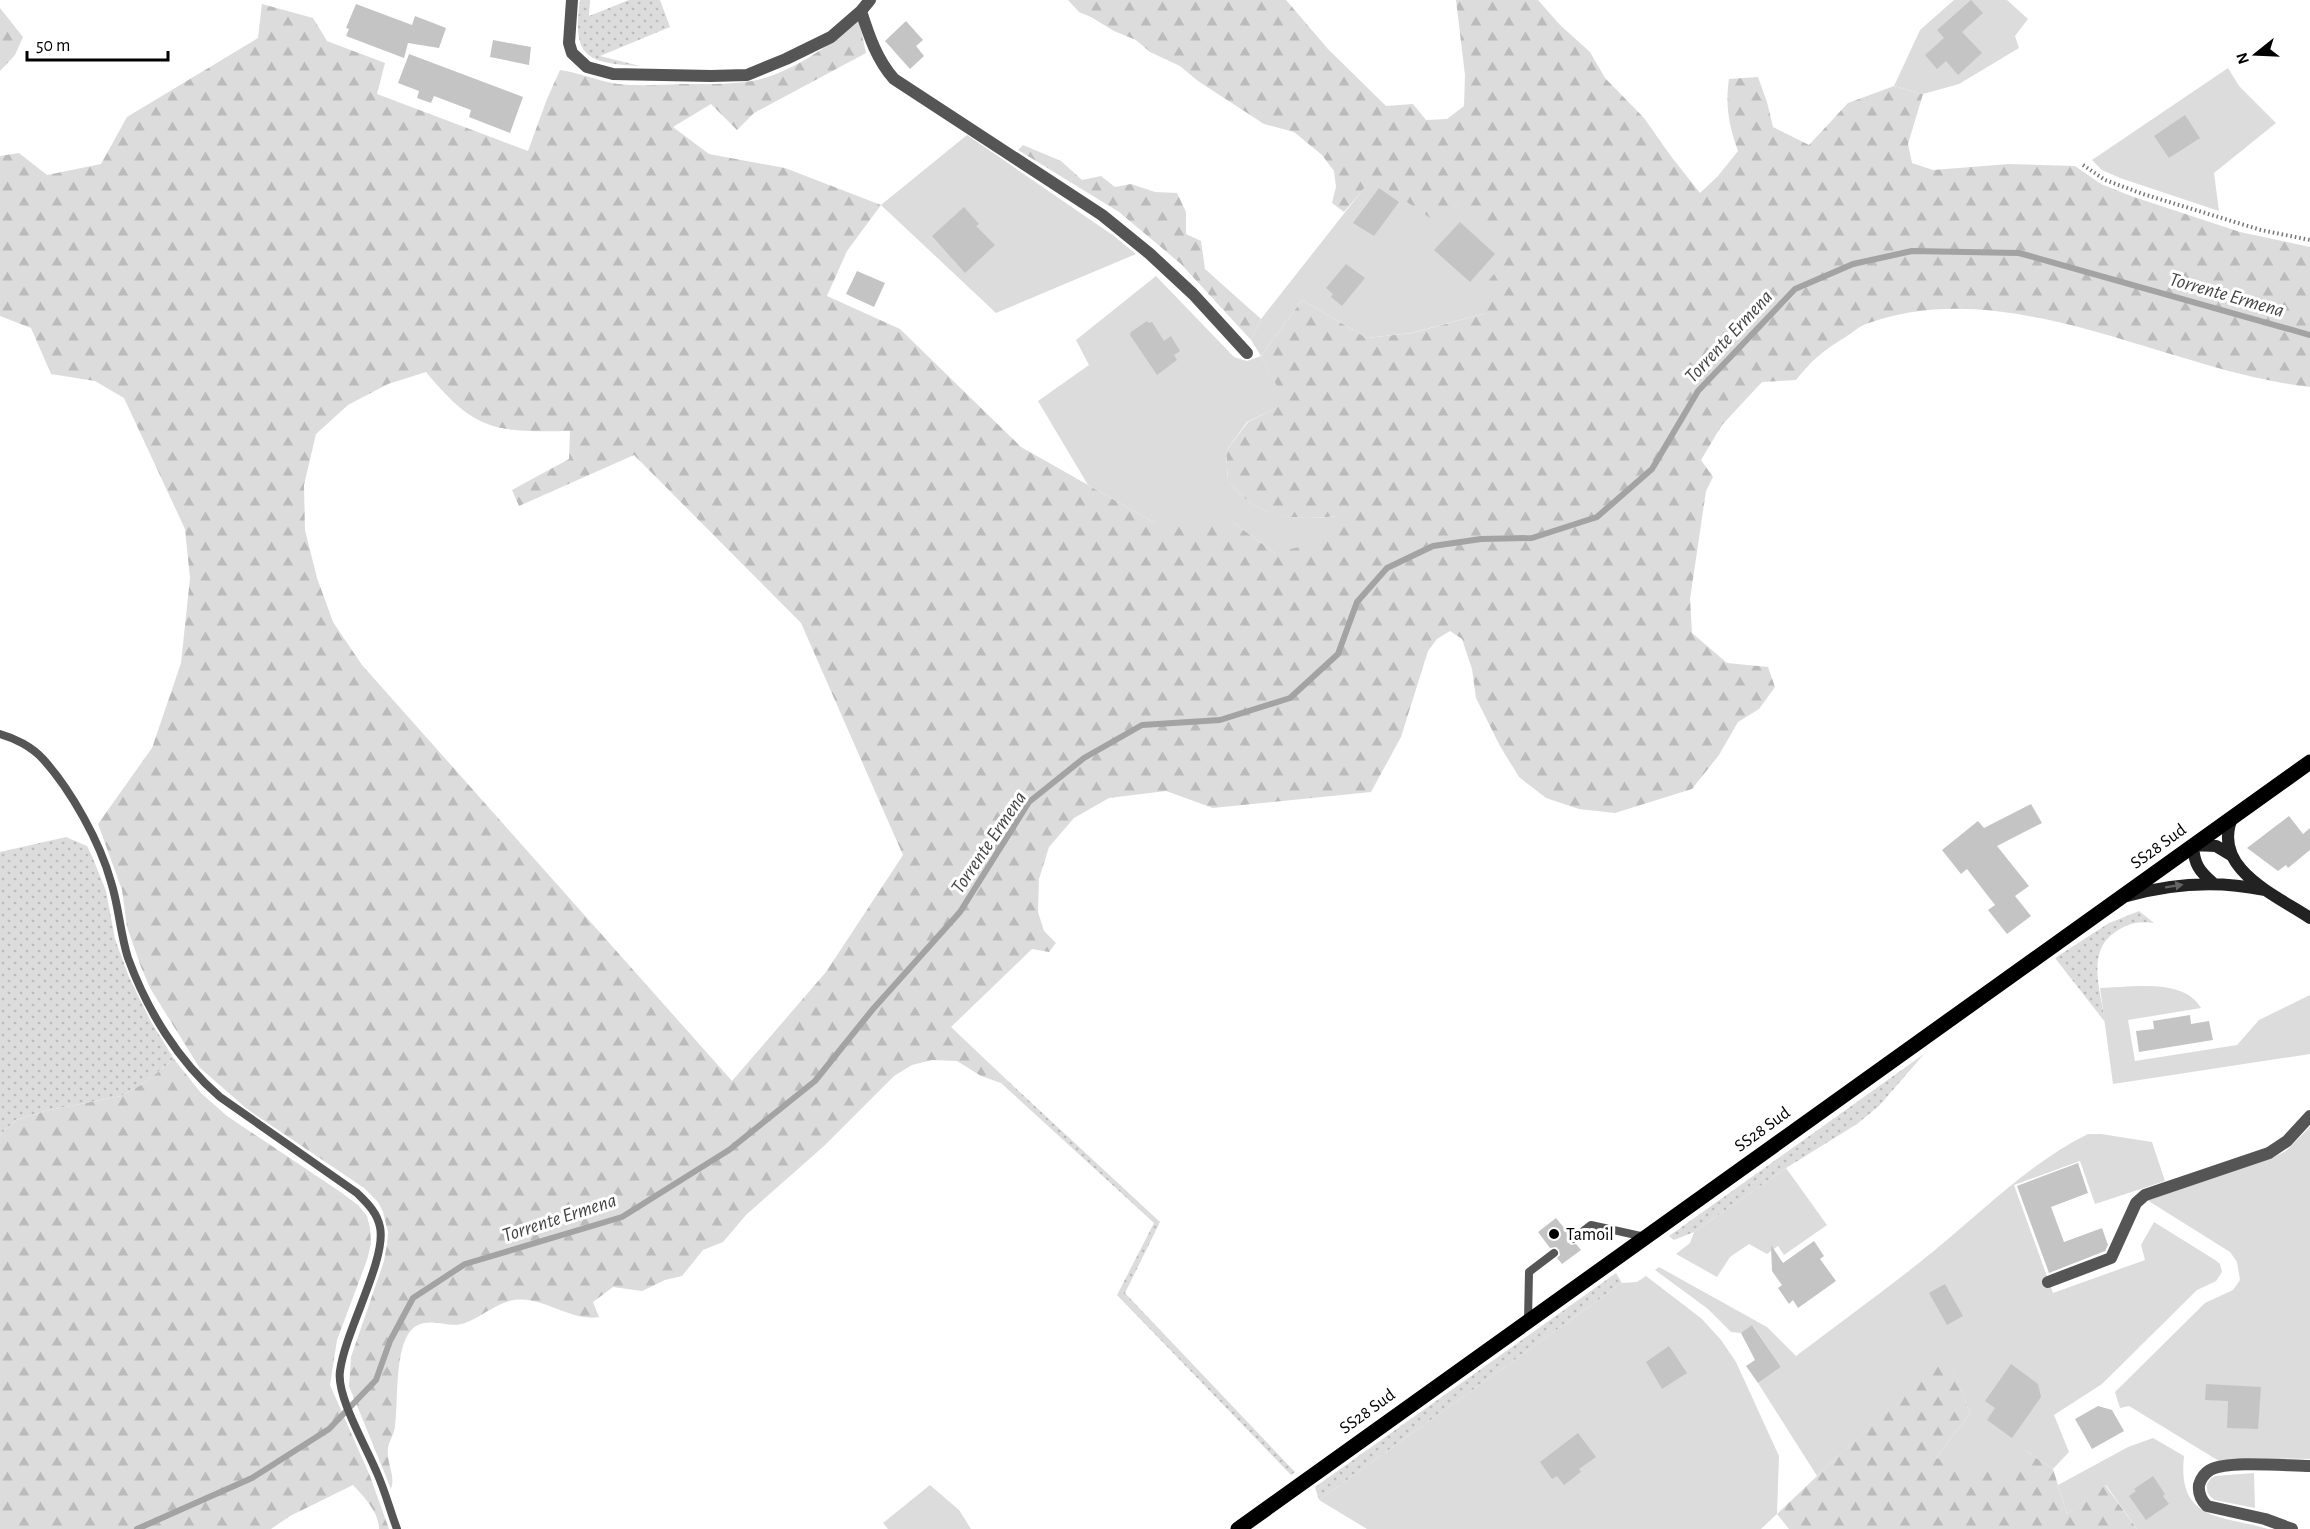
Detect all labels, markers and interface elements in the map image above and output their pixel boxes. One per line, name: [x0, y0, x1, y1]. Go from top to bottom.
scale bar: [27, 24, 168, 62]
north arrow: [2226, 24, 2286, 84]
text: 50 m: [36, 37, 70, 55]
text: N: [2233, 51, 2252, 66]
water label: Torrente Ermena: [2167, 269, 2286, 321]
water label: Torrente Ermena: [1681, 287, 1776, 387]
water label: Torrente Ermena: [947, 788, 1030, 897]
street label: SS28 Sud: [2128, 821, 2190, 873]
one-way arrow: [2165, 881, 2184, 890]
street label: SS28 Sud: [1732, 1104, 1794, 1156]
water label: Torrente Ermena: [500, 1190, 619, 1246]
place label: Tamoil: [1566, 1226, 1614, 1244]
marker: Tamoil: [1547, 1227, 1561, 1241]
street label: SS28 Sud: [1337, 1386, 1399, 1438]

